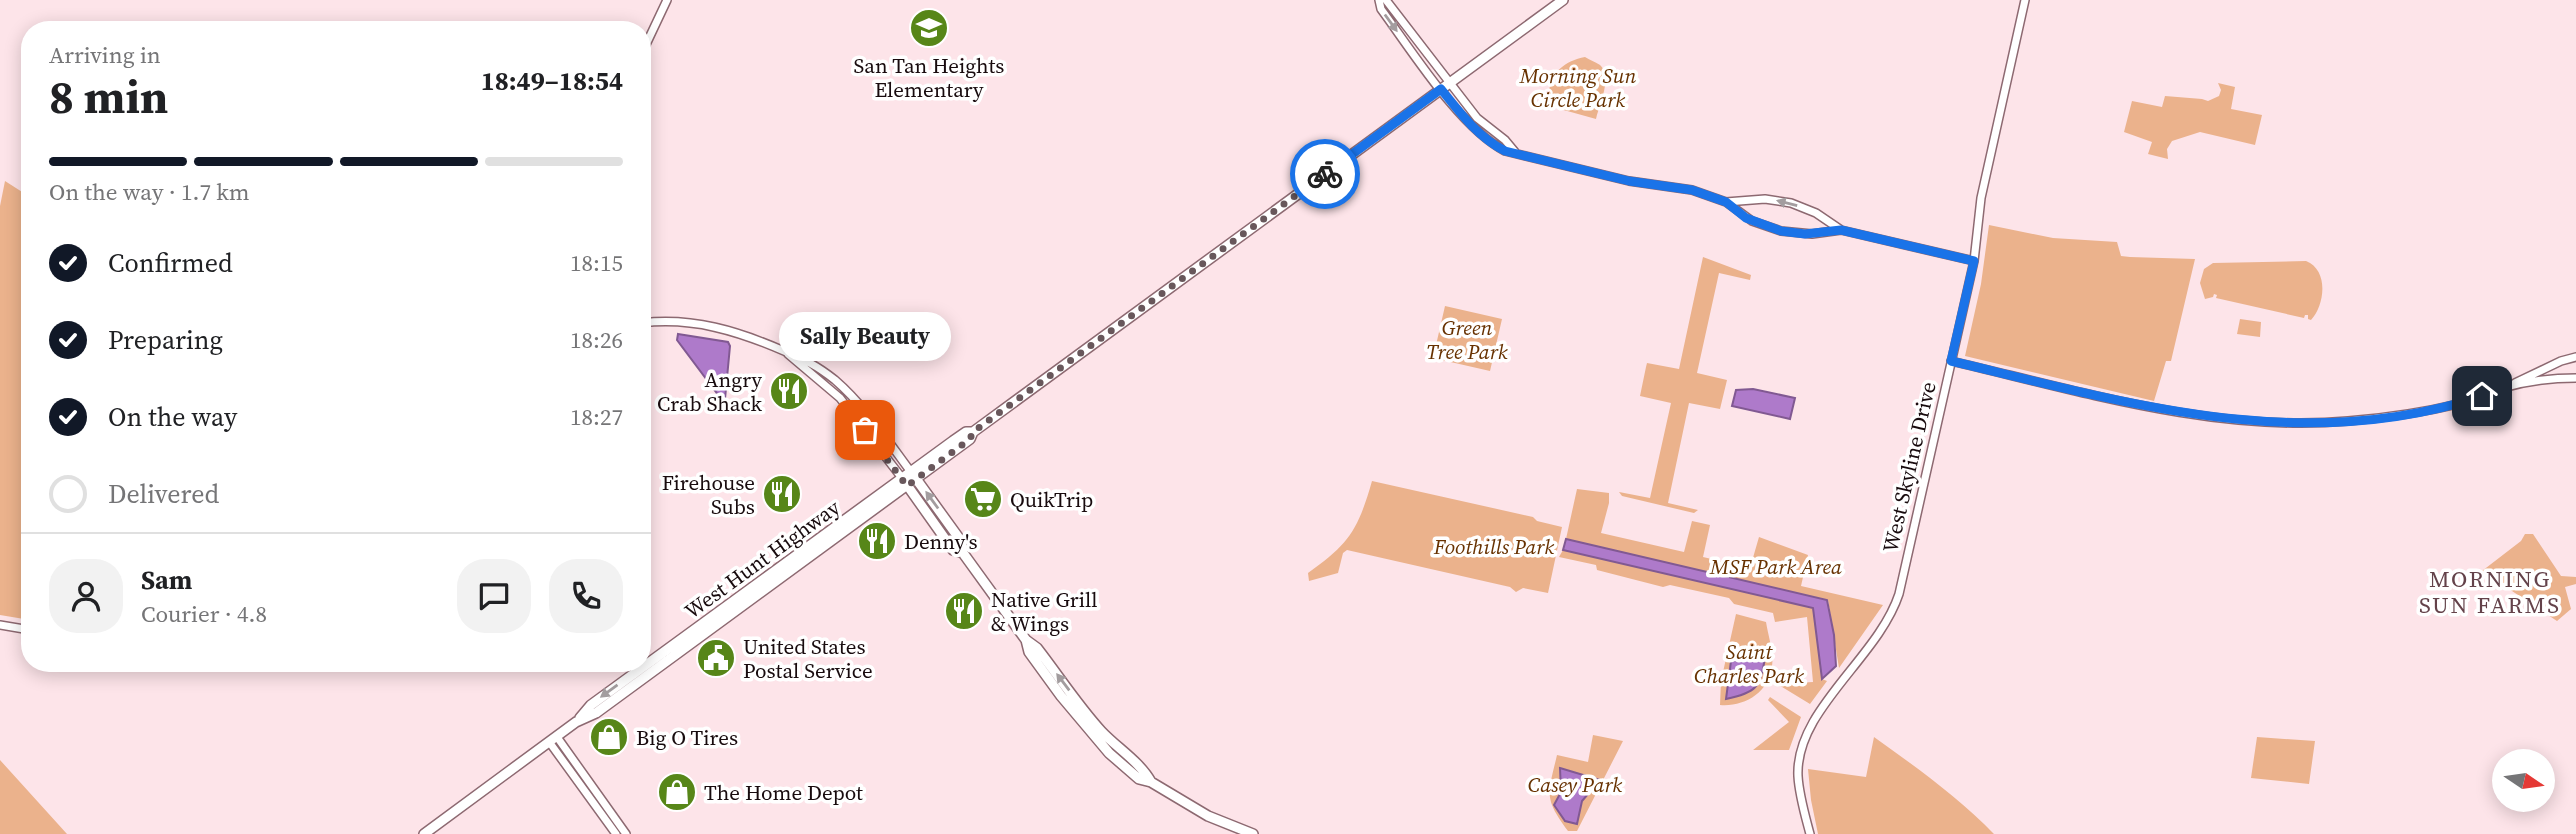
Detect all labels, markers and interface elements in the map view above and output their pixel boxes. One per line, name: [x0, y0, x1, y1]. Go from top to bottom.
school or university icon: San Tan Heights Elementary: [908, 7, 950, 49]
one-way arrow: [1384, 13, 1398, 32]
text: Arriving in: [49, 39, 161, 71]
place label: San Tan Heights Elementary: [854, 51, 1004, 104]
park label: Morning Sun Circle Park: [1519, 61, 1636, 114]
text: 18:49–18:54: [481, 63, 623, 99]
text: 8 min: [49, 65, 168, 128]
courier: [1290, 139, 1360, 209]
icon: bike: [1306, 155, 1344, 193]
text: On the way · 1.7 km: [49, 176, 250, 208]
one-way arrow: [1776, 197, 1797, 207]
icon: check: [49, 244, 87, 282]
text: Confirmed: [108, 245, 233, 281]
text: 18:15: [570, 247, 623, 279]
callout: Sally Beauty: [779, 311, 951, 360]
park label: Green Tree Park: [1426, 313, 1508, 366]
text: Sally Beauty: [800, 320, 930, 352]
icon: check: [49, 321, 87, 359]
text: Preparing: [108, 322, 223, 358]
text: 18:26: [570, 324, 623, 356]
place label: Angry Crab Shack: [657, 365, 763, 418]
pin: [2452, 366, 2512, 426]
restaurant icon: Angry Crab Shack: [768, 370, 810, 412]
icon: home: [2463, 377, 2501, 415]
street label: West Skyline Drive: [1875, 379, 1943, 555]
icon: check: [49, 398, 87, 436]
text: On the way: [108, 399, 237, 435]
pin: [835, 400, 895, 460]
text: 18:27: [570, 401, 623, 433]
icon: bag: [846, 411, 884, 449]
place label: Firehouse Subs: [662, 468, 755, 521]
restaurant icon: Firehouse Subs: [761, 473, 803, 515]
text: Delivered: [108, 476, 219, 512]
supermarket icon: QuikTrip: [962, 478, 1004, 520]
place label: QuikTrip: [1010, 485, 1093, 514]
one-way arrow: [925, 491, 939, 509]
street label: West Hunt Highway: [678, 493, 846, 625]
restaurant icon: Denny's: [856, 520, 898, 562]
place label: Denny's: [904, 527, 978, 556]
park label: Foothills Park: [1433, 532, 1554, 561]
park label: MSF Park Area: [1709, 552, 1842, 581]
button: person: [49, 559, 123, 633]
button: chat: [457, 559, 531, 633]
button: phone: [549, 559, 623, 633]
text: Sam: [141, 562, 192, 598]
district label: MORNING SUN FARMS: [2419, 563, 2561, 621]
place label: Native Grill & Wings: [991, 585, 1097, 638]
restaurant icon: Native Grill & Wings: [943, 590, 985, 632]
text: Courier · 4.8: [141, 598, 267, 630]
place label: United States Postal Service: [743, 632, 873, 685]
public building icon: United States Postal Service: [695, 637, 737, 679]
park label: Saint Charles Park: [1694, 637, 1804, 690]
one-way arrow: [1056, 673, 1070, 691]
one-way arrow: [600, 684, 618, 698]
shop icon: Big O Tires: [588, 716, 630, 758]
place label: Big O Tires: [636, 723, 738, 752]
north arrow: [2492, 749, 2555, 812]
map controls: [2492, 749, 2555, 812]
park label: Casey Park: [1528, 770, 1622, 799]
shop icon: The Home Depot: [656, 771, 698, 813]
place label: The Home Depot: [704, 778, 863, 807]

